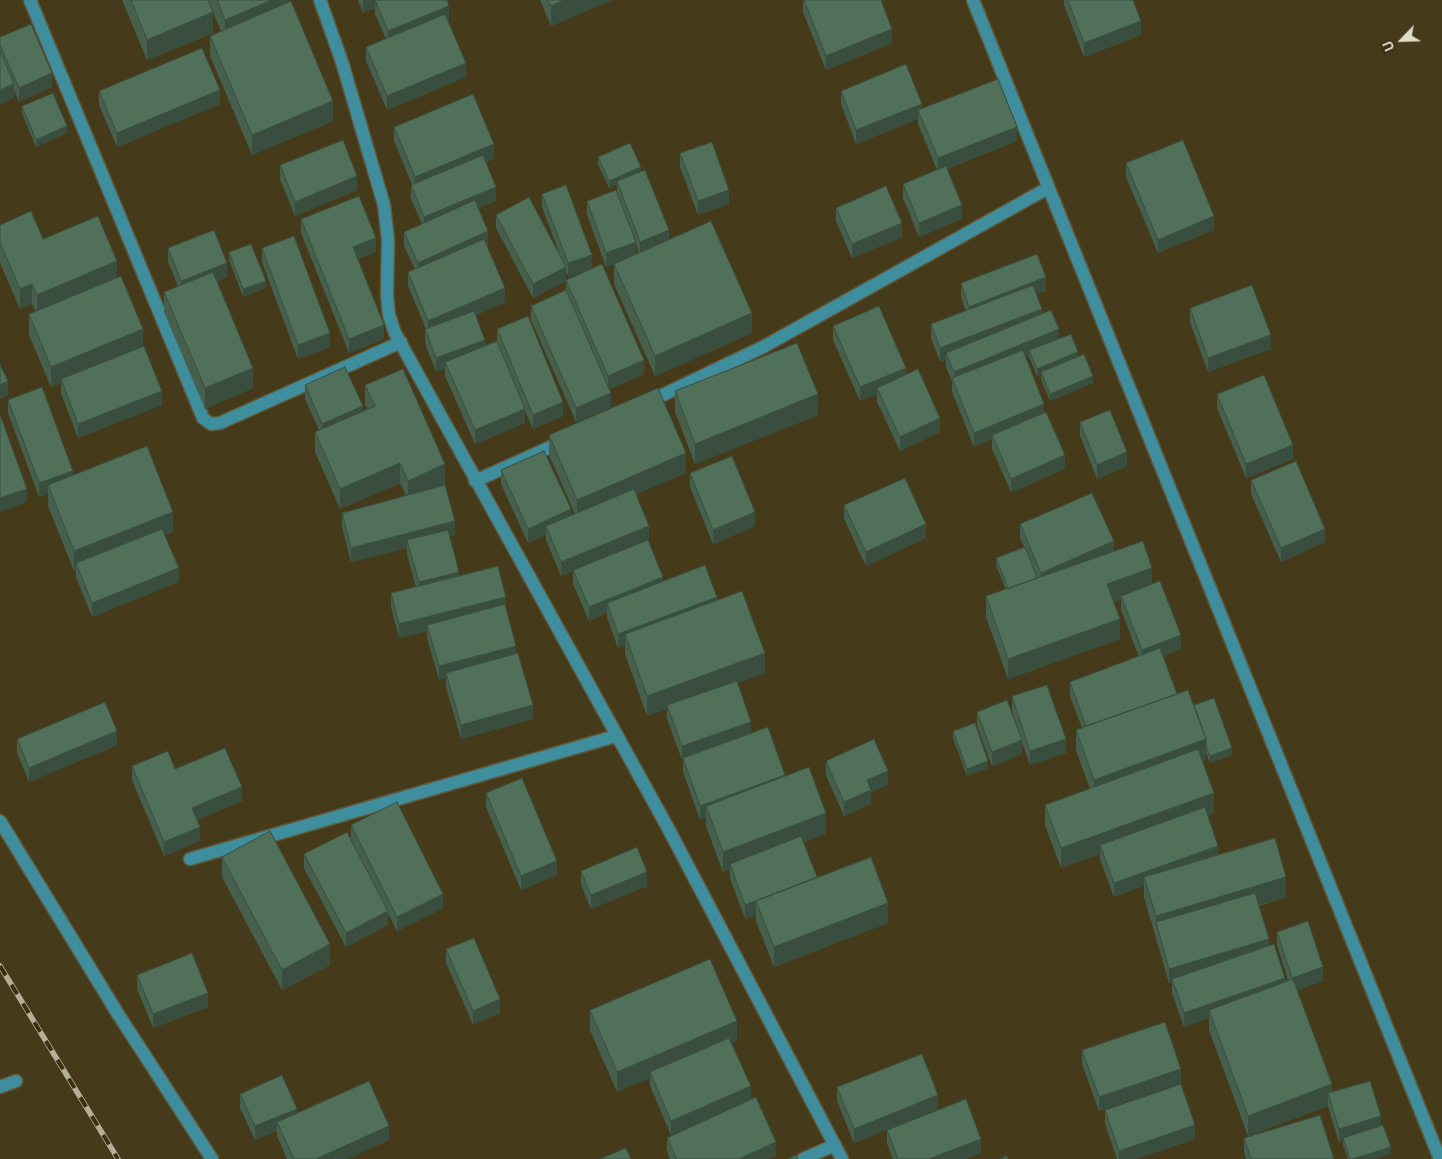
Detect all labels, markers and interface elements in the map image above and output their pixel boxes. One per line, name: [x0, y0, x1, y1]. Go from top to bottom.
north arrow: [1377, 15, 1427, 65]
text: U: [1379, 38, 1398, 54]

